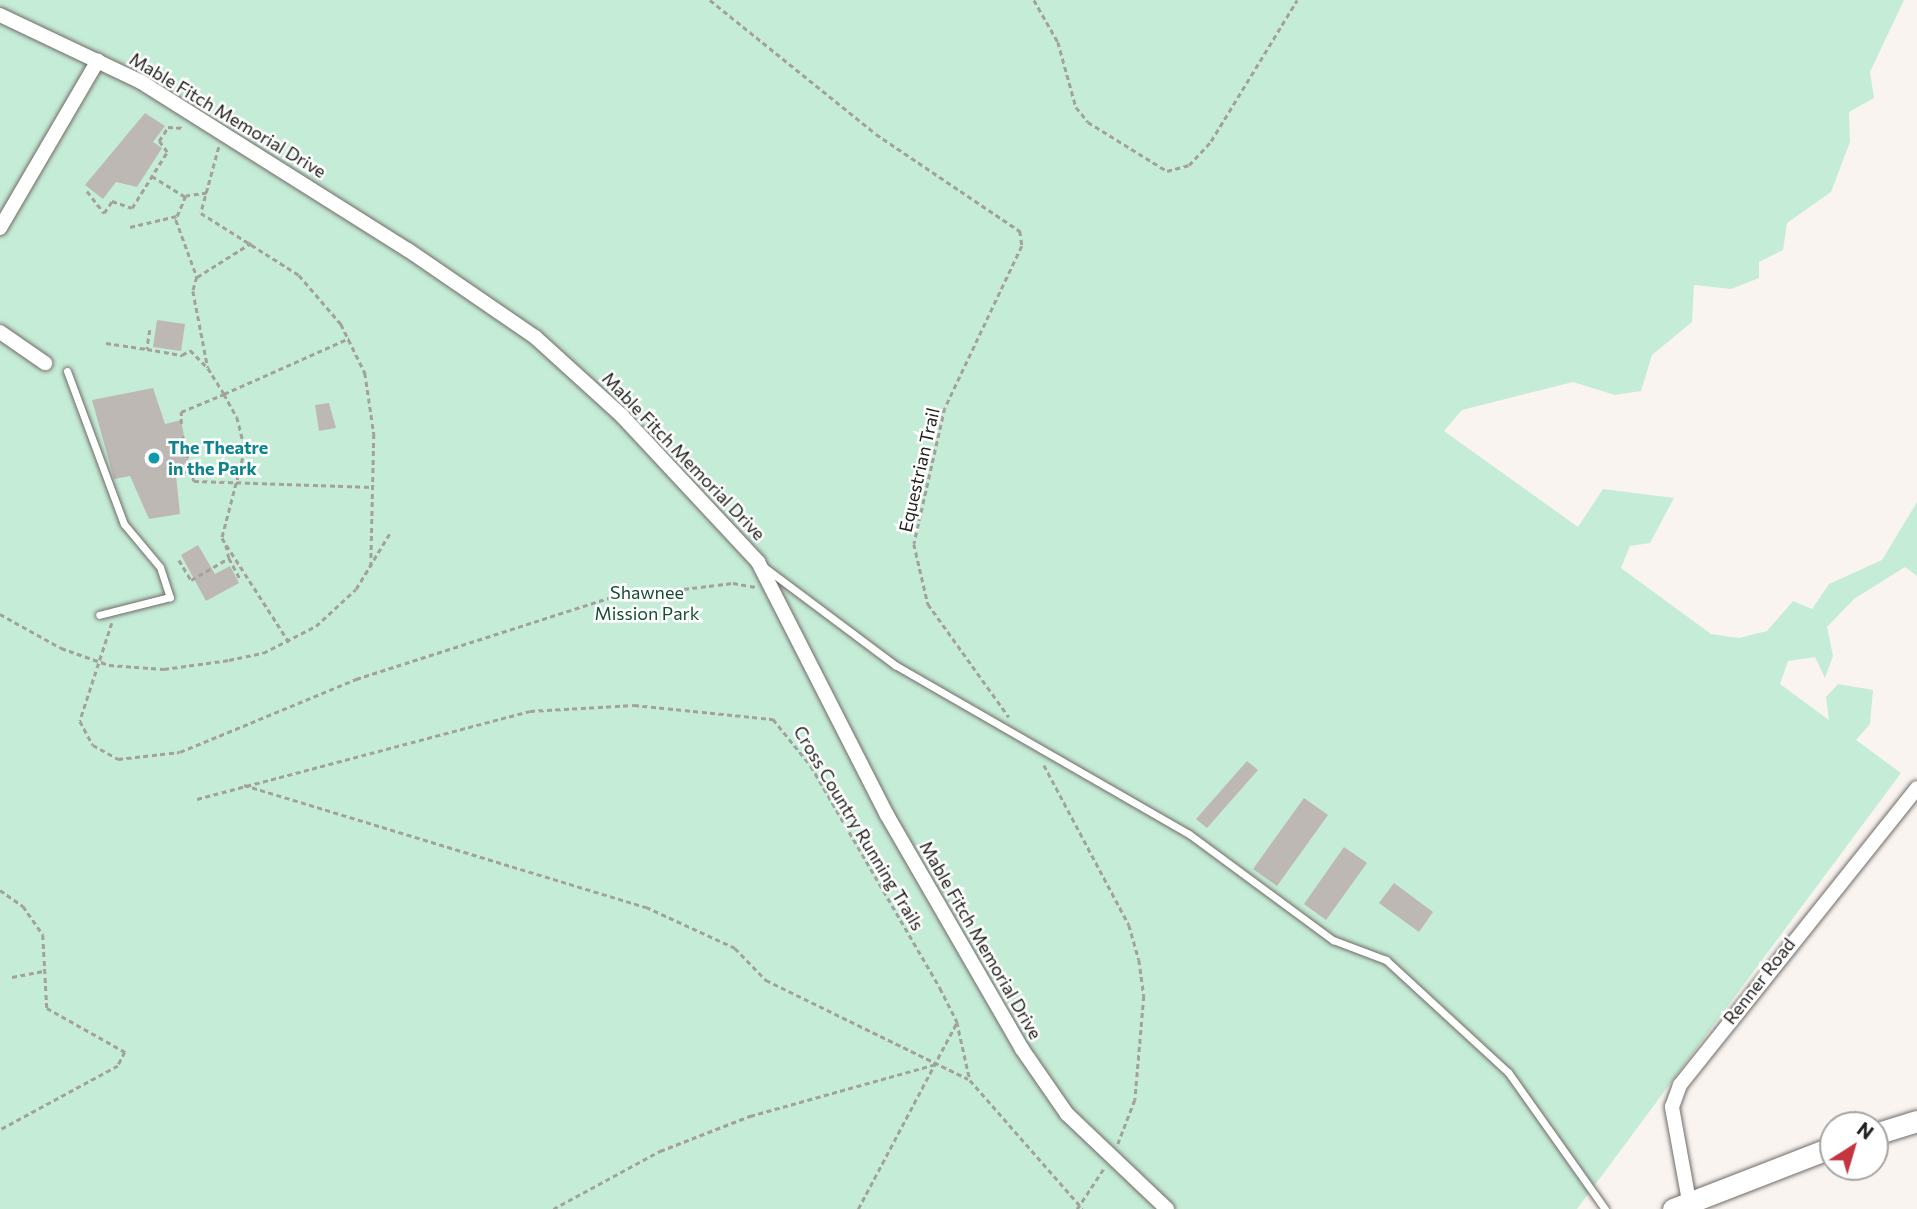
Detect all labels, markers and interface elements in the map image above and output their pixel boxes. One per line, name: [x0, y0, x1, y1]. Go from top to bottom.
street label: Mable Fitch Memorial Drive: [126, 48, 330, 182]
street label: Mable Fitch Memorial Drive: [598, 367, 770, 545]
street label: Equestrian Trail: [894, 406, 944, 534]
place label: The Theatre in the Park: [168, 437, 268, 480]
marker: The Theatre in the Park: [146, 450, 162, 466]
park label: Shawnee Mission Park: [594, 582, 700, 624]
street label: Cross Country Running Trails: [789, 722, 929, 934]
street label: Mable Fitch Memorial Drive: [915, 837, 1047, 1043]
street label: Renner Road: [1719, 933, 1799, 1029]
north arrow: [1819, 1111, 1889, 1181]
text: N: [1853, 1117, 1878, 1144]

